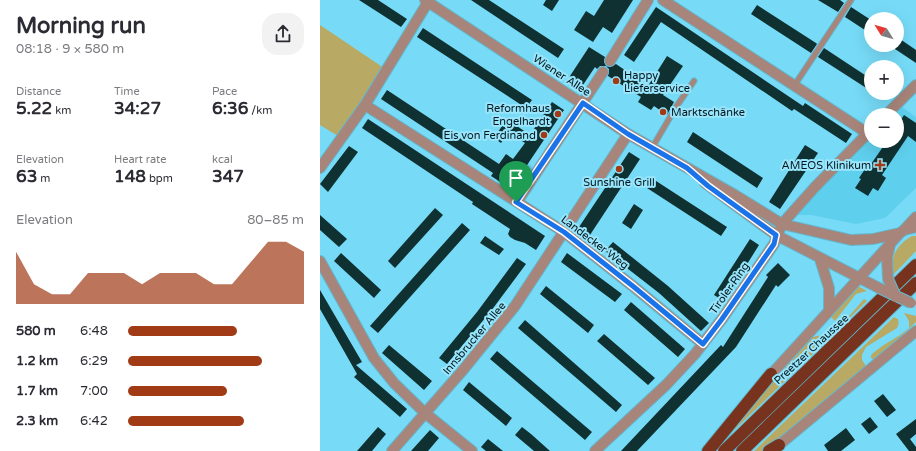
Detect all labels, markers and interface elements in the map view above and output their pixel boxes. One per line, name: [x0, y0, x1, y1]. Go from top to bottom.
north arrow: [864, 12, 904, 52]
map controls: [864, 12, 904, 148]
text: Morning run: [16, 13, 146, 39]
button: share: [262, 13, 304, 55]
text: 08:18 · 9 × 580 m: [16, 41, 124, 57]
street label: Wiener Allee: [530, 52, 593, 99]
button: +: [864, 60, 904, 100]
place label: Happy Lieferservice: [624, 69, 690, 95]
marker: Happy Lieferservice: [611, 76, 621, 86]
text: Distance: [16, 85, 61, 98]
text: Time: [114, 85, 140, 98]
text: Pace: [212, 85, 237, 98]
text: 5.22: [16, 98, 52, 119]
text: 34:27: [114, 98, 161, 119]
text: 6:36: [212, 98, 248, 119]
place label: Reformhaus Engelhardt: [486, 102, 550, 128]
text: km: [52, 104, 71, 117]
text: /km: [248, 104, 272, 117]
place label: Marktschänke: [671, 106, 745, 119]
marker: Marktschänke: [658, 107, 668, 117]
button: −: [864, 108, 904, 148]
marker: Reformhaus Engelhardt: [553, 109, 563, 119]
place label: Eis von Ferdinand: [443, 129, 536, 142]
marker: Eis von Ferdinand: [539, 130, 549, 140]
text: Elevation: [16, 153, 64, 166]
text: Heart rate: [114, 153, 166, 166]
text: kcal: [212, 153, 233, 166]
place label: AMEOS Klinikum: [782, 159, 871, 172]
marker: AMEOS Klinikum: [874, 159, 886, 171]
pin: [499, 161, 533, 202]
marker: Sunshine Grill: [614, 164, 624, 174]
text: 63: [16, 166, 37, 187]
text: 148: [114, 166, 146, 187]
text: 347: [212, 166, 244, 187]
icon: arrive: [505, 167, 527, 189]
text: m: [37, 172, 50, 185]
text: bpm: [146, 172, 173, 185]
place label: Sunshine Grill: [583, 176, 655, 189]
text: Elevation: [16, 212, 73, 228]
text: 80–85 m: [247, 212, 304, 228]
street label: Landecker Weg: [558, 213, 631, 272]
street label: Tiroler Ring: [707, 260, 752, 317]
street label: Innsbrucker Allee: [440, 299, 509, 377]
street label: Preetzer Chaussee: [771, 312, 851, 387]
text: 580 m: [16, 323, 56, 339]
text: 6:48: [80, 323, 108, 339]
text: 1.2 km: [16, 353, 58, 369]
text: 6:29: [80, 353, 108, 369]
text: 1.7 km: [16, 383, 58, 399]
text: 7:00: [80, 383, 108, 399]
text: 2.3 km: [16, 413, 58, 429]
text: 6:42: [80, 413, 108, 429]

